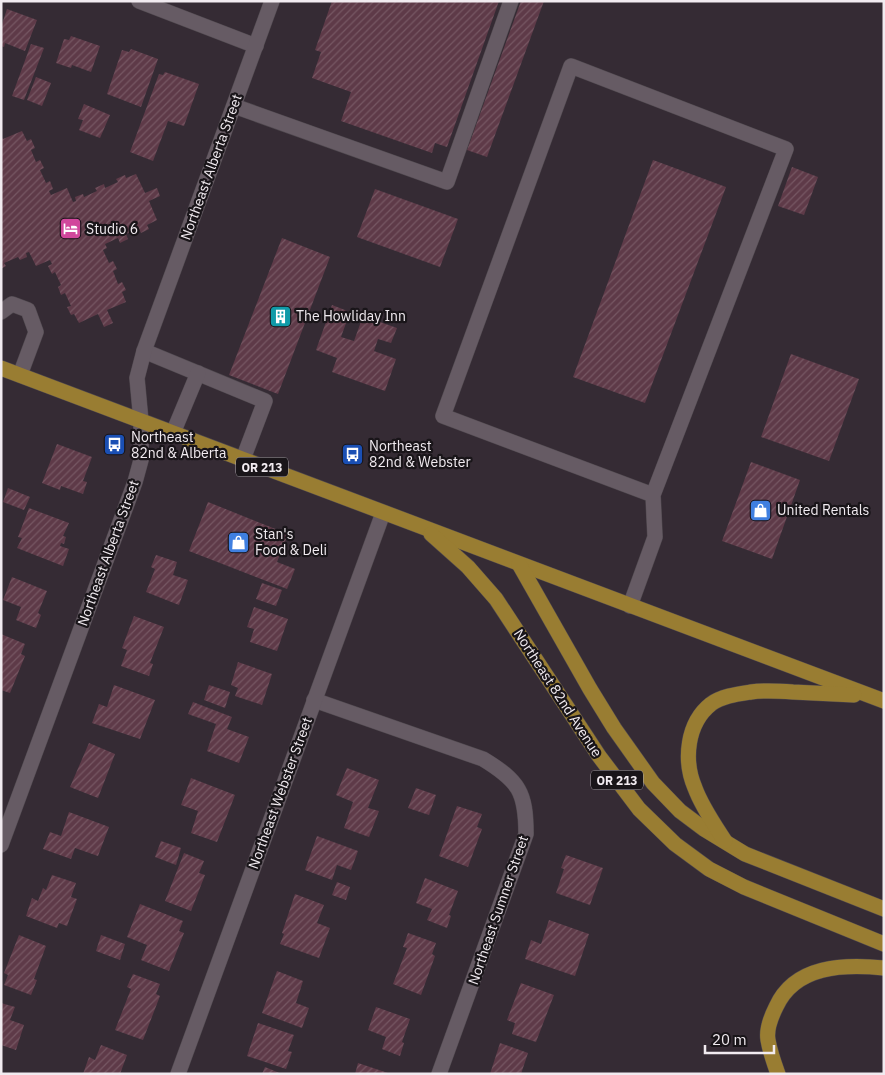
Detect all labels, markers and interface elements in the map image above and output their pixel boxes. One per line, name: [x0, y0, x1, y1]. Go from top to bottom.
street label: Northeast Alberta Street: [176, 92, 246, 242]
hotel icon: Studio 6: [58, 217, 82, 241]
place label: Studio 6: [86, 220, 138, 238]
building icon: The Howliday Inn: [268, 304, 292, 328]
place label: The Howliday Inn: [296, 307, 406, 325]
place label: Northeast 82nd & Alberta: [131, 428, 227, 462]
bus stop icon: Northeast 82nd & Alberta: [103, 433, 127, 457]
place label: Northeast 82nd & Webster: [369, 437, 471, 471]
bus stop icon: Northeast 82nd & Webster: [341, 442, 365, 466]
road number: OR 213: [236, 458, 288, 477]
street label: Northeast Alberta Street: [73, 478, 143, 628]
shop icon: United Rentals: [749, 498, 773, 522]
place label: United Rentals: [777, 501, 869, 519]
place label: Stan's Food & Deli: [255, 525, 327, 559]
shop icon: Stan's Food & Deli: [227, 530, 251, 554]
street label: Northeast 82nd Avenue: [510, 626, 606, 761]
street label: Northeast Webster Street: [244, 715, 316, 871]
road number: OR 213: [591, 770, 643, 790]
street label: Northeast Sumner Street: [464, 833, 532, 987]
scale bar: [705, 1022, 774, 1054]
text: 20 m: [712, 1030, 747, 1049]

